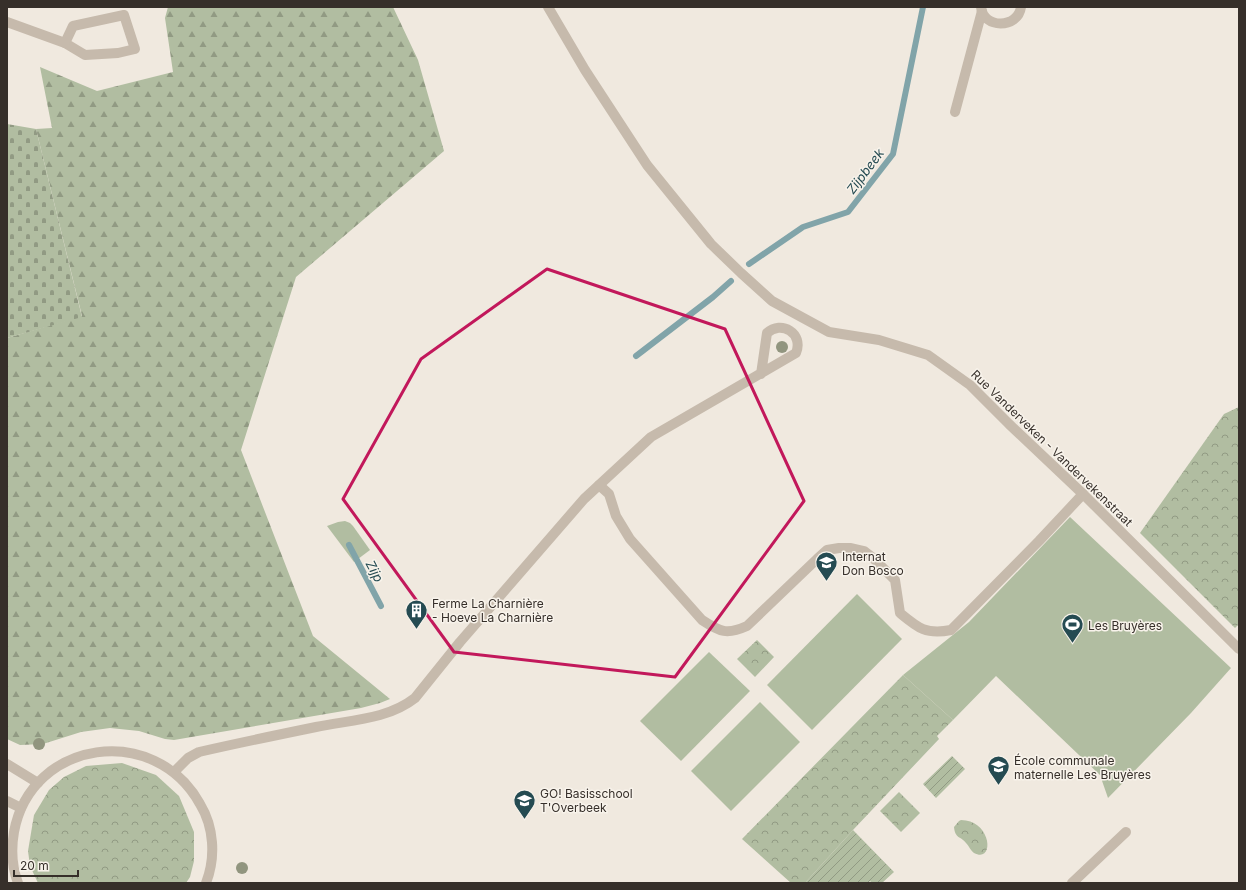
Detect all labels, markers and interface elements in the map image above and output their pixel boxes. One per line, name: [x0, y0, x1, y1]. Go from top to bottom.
water label: Zijpbeek: [843, 145, 888, 197]
street label: Rue Vanderveken - Vandervekenstraat: [968, 367, 1136, 529]
place label: Internat Don Bosco: [842, 549, 904, 578]
school or university icon: Internat Don Bosco: [813, 550, 839, 583]
water label: Zijp: [363, 557, 387, 585]
place label: Ferme La Charnière - Hoeve La Charnière: [432, 596, 553, 625]
building icon: Ferme La Charnière - Hoeve La Charnière: [404, 597, 430, 630]
sports icon: Les Bruyères: [1060, 612, 1086, 645]
place label: Les Bruyères: [1088, 618, 1162, 633]
place label: École communale maternelle Les Bruyères: [1014, 753, 1151, 782]
school or university icon: École communale maternelle Les Bruyères: [986, 754, 1012, 787]
place label: GO! Basisschool T'Overbeek: [540, 786, 633, 815]
school or university icon: GO! Basisschool T'Overbeek: [512, 787, 538, 820]
scale bar: [14, 852, 78, 878]
text: 20 m: [20, 858, 49, 873]

